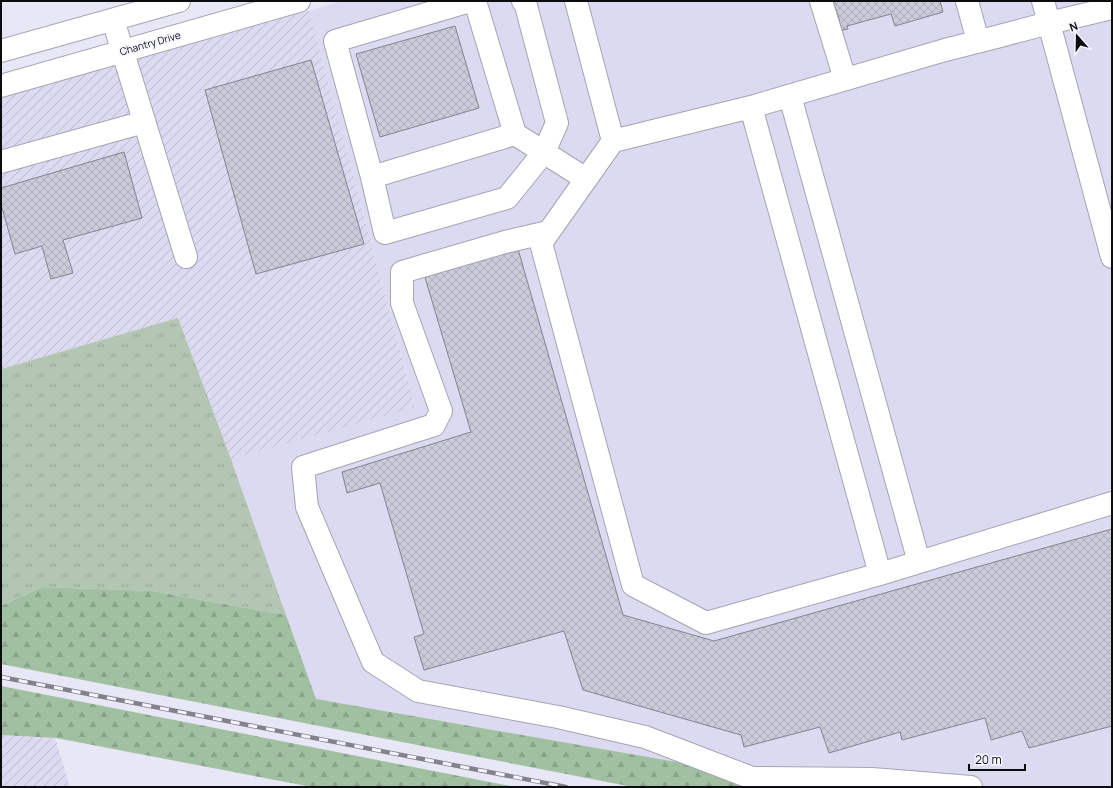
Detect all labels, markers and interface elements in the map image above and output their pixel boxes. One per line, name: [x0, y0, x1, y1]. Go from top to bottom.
north arrow: [1057, 16, 1097, 56]
text: N: [1067, 18, 1080, 35]
street label: Chantry Drive: [118, 28, 182, 58]
scale bar: [969, 746, 1025, 772]
text: 20 m: [975, 751, 1002, 768]

